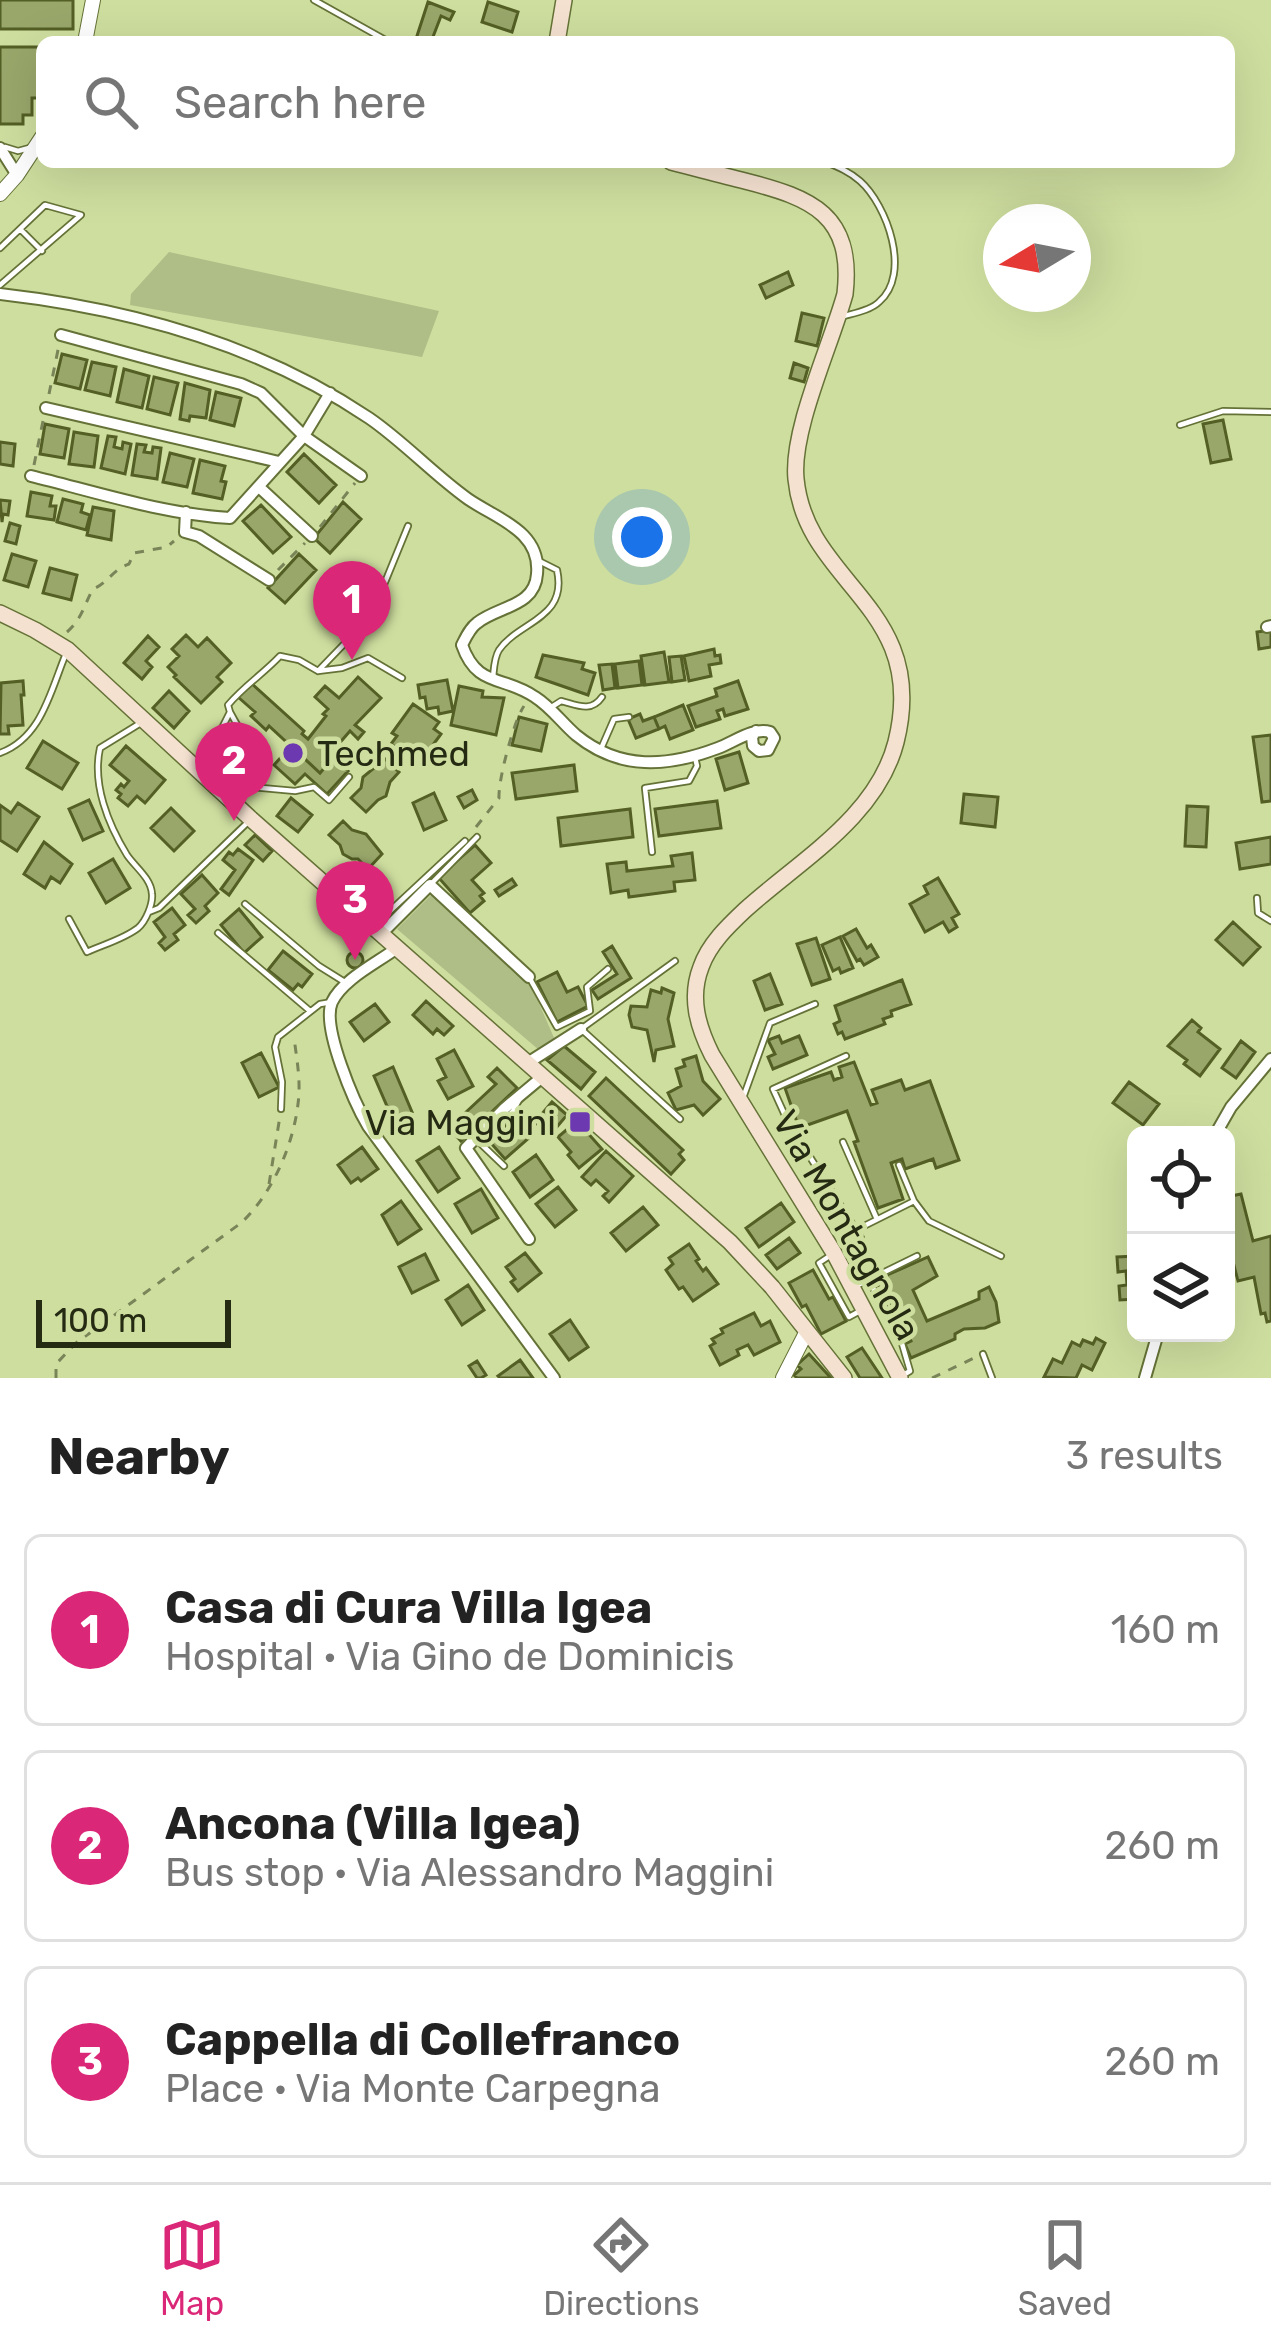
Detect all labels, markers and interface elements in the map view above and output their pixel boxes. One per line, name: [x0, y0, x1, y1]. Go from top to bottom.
search box: [36, 36, 1235, 168]
icon: search: [78, 69, 144, 135]
text: Search here: [174, 76, 426, 129]
north arrow: [983, 204, 1091, 312]
your location: [612, 507, 672, 567]
pin: 1: [313, 561, 391, 660]
pin: 2: [195, 722, 273, 821]
place label: Techmed: [317, 732, 470, 775]
marker: Techmed: [280, 740, 306, 766]
pin: 3: [316, 861, 394, 960]
place label: Via Maggini: [364, 1101, 556, 1144]
street label: Via Montagnola: [763, 1103, 930, 1348]
marker: Via Maggini: [567, 1109, 593, 1135]
map controls: [1127, 1126, 1235, 1342]
button: locate: [1127, 1126, 1235, 1234]
button: layers: [1127, 1234, 1235, 1342]
scale bar: [36, 1294, 231, 1347]
text: 100 m: [54, 1301, 147, 1340]
text: Nearby: [48, 1426, 230, 1487]
text: 3 results: [1066, 1433, 1223, 1479]
text: Casa di Cura Villa Igea: [165, 1581, 652, 1634]
text: 1: [80, 1607, 100, 1653]
text: 160 m: [1111, 1607, 1220, 1653]
text: Hospital · Via Gino de Dominicis: [165, 1634, 734, 1680]
text: Ancona (Villa Igea): [165, 1797, 581, 1850]
text: 2: [77, 1823, 103, 1869]
text: 260 m: [1105, 1823, 1220, 1869]
text: Bus stop · Via Alessandro Maggini: [165, 1850, 774, 1896]
text: Cappella di Collefranco: [165, 2013, 680, 2066]
text: 3: [77, 2039, 103, 2085]
text: 260 m: [1105, 2039, 1220, 2085]
text: Place · Via Monte Carpegna: [165, 2066, 660, 2112]
tab: Map: [159, 2212, 225, 2323]
tab: Directions: [543, 2212, 700, 2323]
tab: Saved: [1018, 2212, 1112, 2323]

